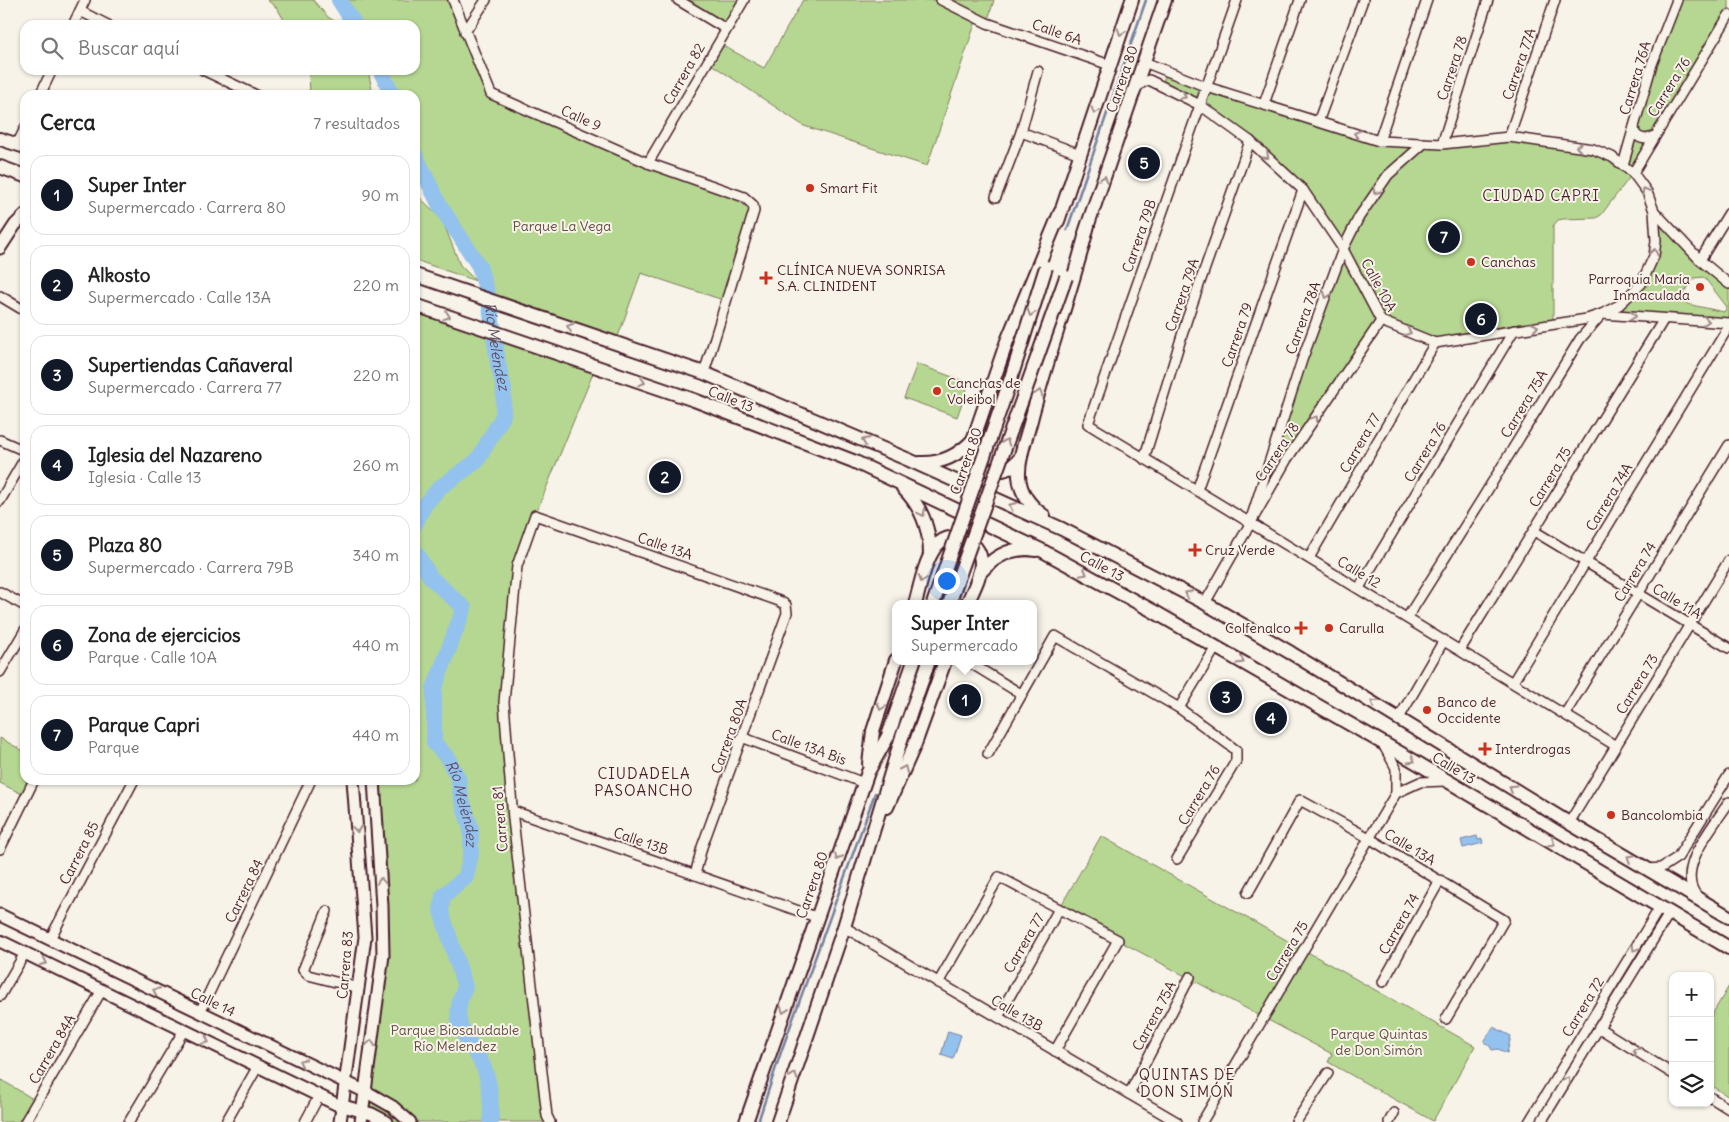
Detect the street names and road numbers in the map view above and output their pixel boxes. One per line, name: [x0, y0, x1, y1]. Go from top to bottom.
street label: Calle 6A: [1030, 15, 1084, 49]
street label: Carrera 77A: [1498, 26, 1540, 102]
street label: Carrera 78: [1433, 33, 1471, 103]
street label: Carrera 76A: [1615, 39, 1655, 117]
street label: Carrera 82: [659, 40, 709, 108]
street label: Carrera 80: [1102, 43, 1142, 115]
street label: Carrera 76: [1644, 54, 1694, 120]
street label: Calle 9: [558, 101, 604, 135]
street label: Carrera 79B: [1118, 197, 1160, 275]
street label: Calle 10A: [1357, 255, 1401, 315]
street label: Carrera 79A: [1161, 256, 1203, 334]
street label: Carrera 78A: [1281, 279, 1325, 357]
street label: Carrera 79: [1218, 300, 1256, 370]
street label: Carrera 75A: [1497, 367, 1551, 441]
street label: Calle 13: [705, 382, 757, 416]
street label: Carrera 77: [1336, 410, 1384, 476]
street label: Carrera 78: [1251, 419, 1303, 485]
street label: Carrera 76: [1400, 419, 1450, 485]
street label: Carrera 80: [946, 425, 986, 497]
street label: Carrera 75: [1525, 443, 1575, 511]
street label: Carrera 74A: [1582, 460, 1636, 534]
street label: Calle 13A: [635, 528, 695, 564]
street label: Carrera 74: [1610, 539, 1660, 605]
street label: Calle 13: [1077, 547, 1127, 585]
street label: Calle 12: [1334, 552, 1384, 592]
street label: Calle 11A: [1649, 579, 1705, 623]
street label: Carrera 73: [1612, 650, 1662, 717]
street label: Carrera 80A: [707, 696, 751, 776]
street label: Calle 13A Bis: [769, 725, 849, 769]
street label: Calle 13: [1429, 748, 1479, 788]
street label: Carrera 76: [1174, 762, 1224, 828]
street label: Carrera 81: [488, 785, 512, 853]
street label: Carrera 85: [55, 818, 103, 888]
street label: Calle 13B: [611, 823, 671, 859]
street label: Calle 13A: [1381, 825, 1439, 869]
street label: Carrera 80: [792, 849, 832, 921]
street label: Carrera 84: [221, 856, 267, 926]
street label: Carrera 74: [1375, 890, 1423, 958]
street label: Carrera 77: [1000, 910, 1048, 976]
street label: Carrera 75: [1262, 917, 1312, 985]
street label: Carrera 83: [333, 930, 357, 1000]
street label: Carrera 72: [1558, 973, 1608, 1040]
street label: Carrera 75A: [1128, 978, 1180, 1054]
street label: Calle 14: [188, 983, 238, 1021]
street label: Calle 13B: [988, 991, 1046, 1035]
street label: Carrera 84A: [25, 1011, 79, 1087]

